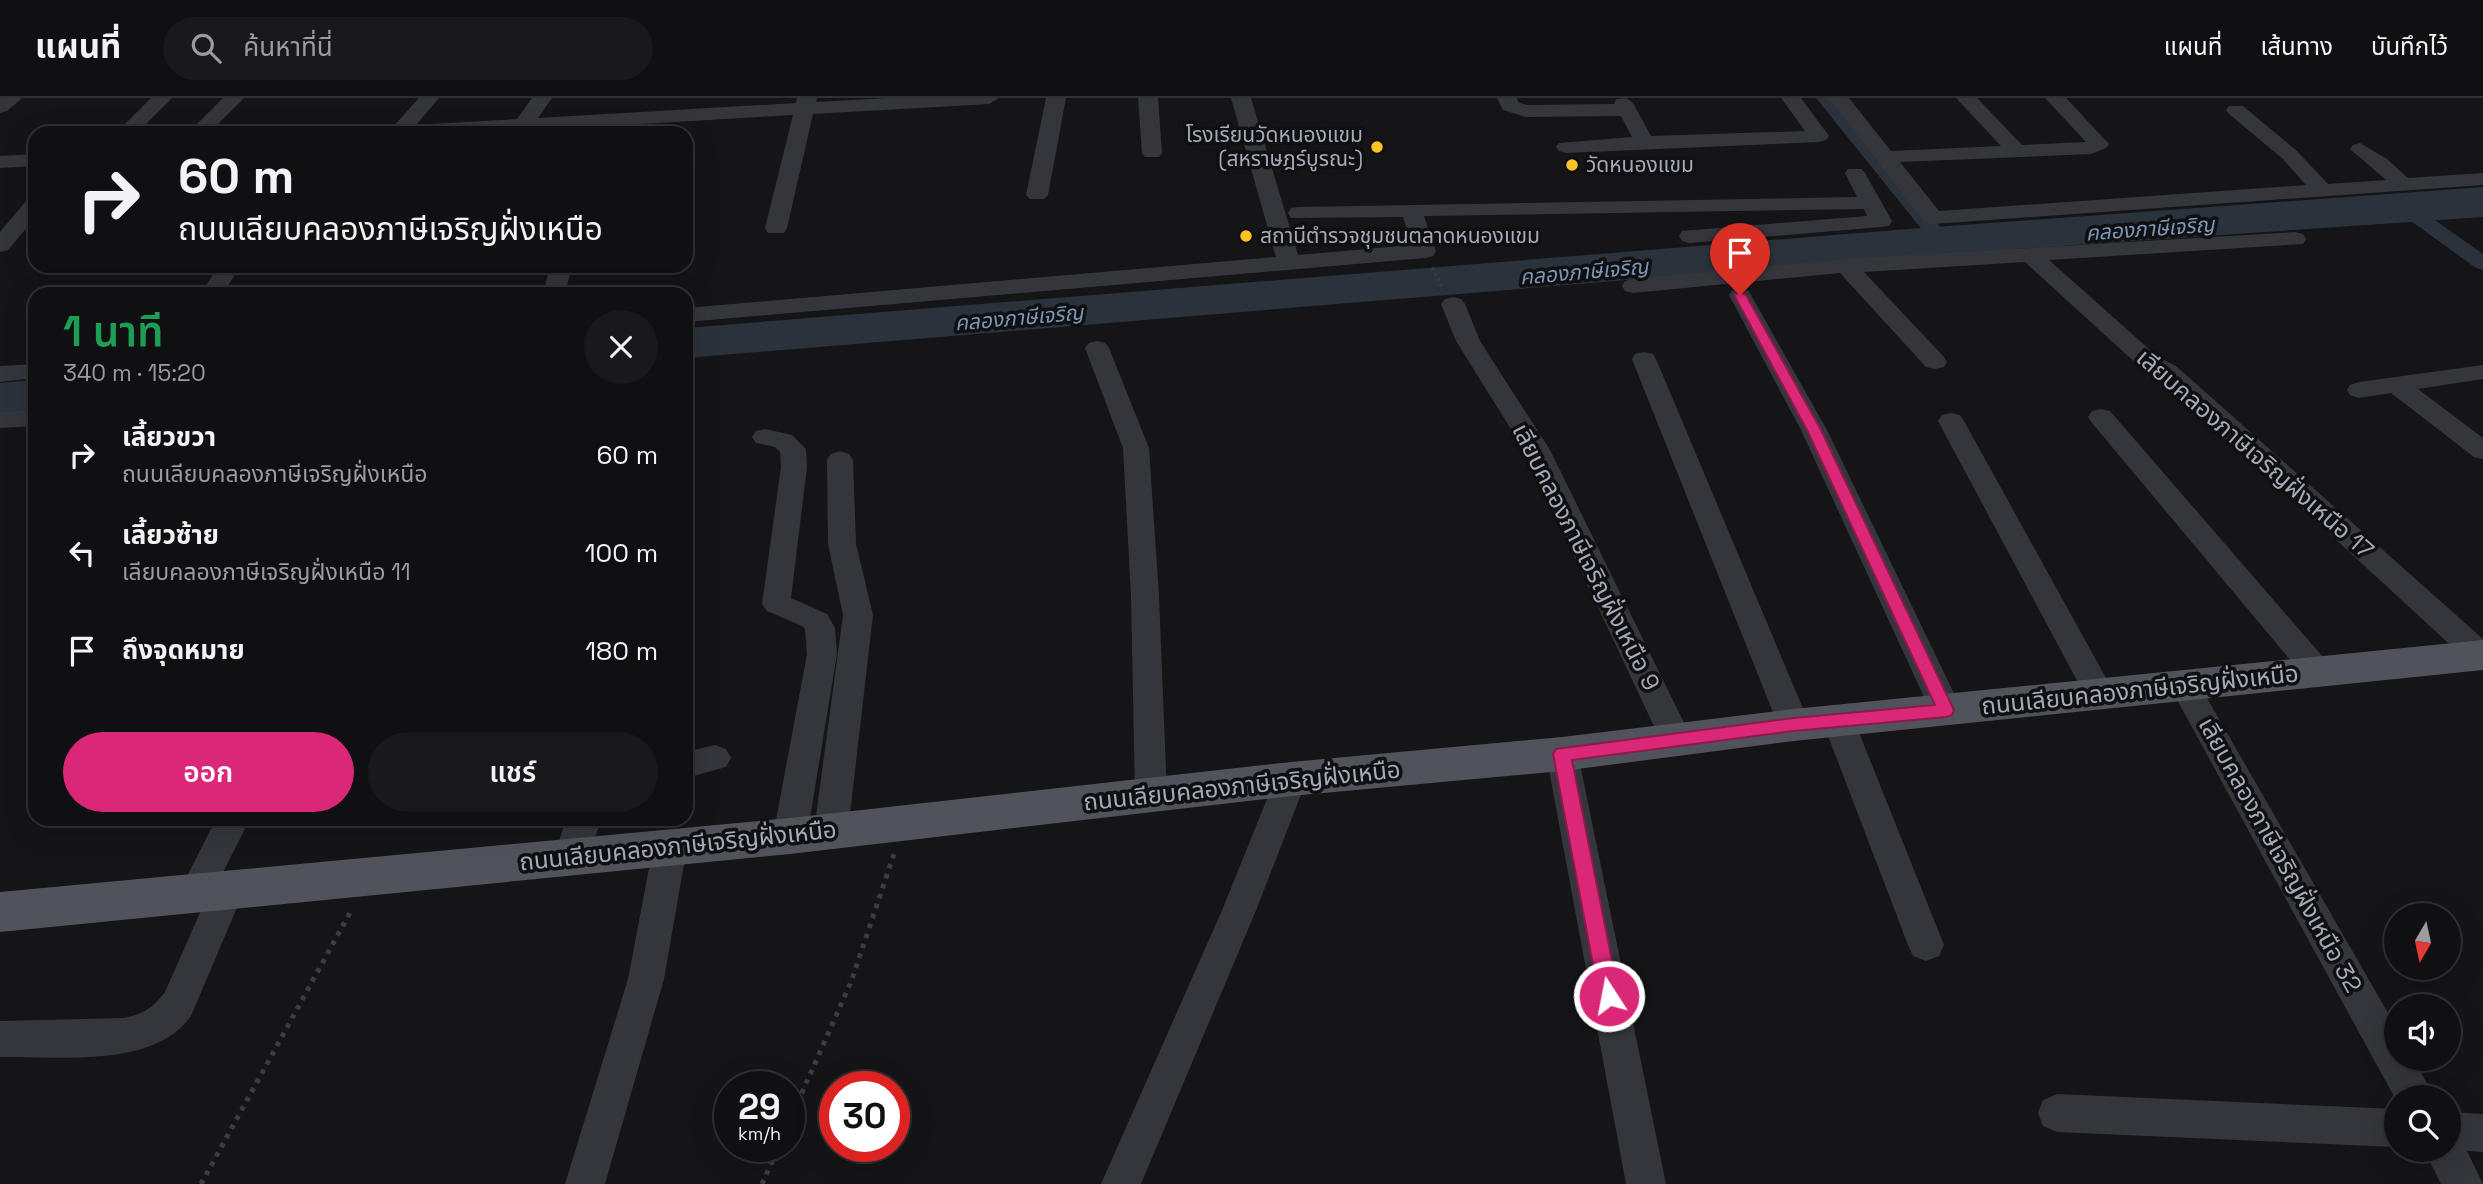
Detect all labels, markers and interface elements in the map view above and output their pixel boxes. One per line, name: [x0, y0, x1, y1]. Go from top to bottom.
search box: [163, 17, 653, 80]
text: แผนที่: [35, 26, 121, 68]
icon: search: [187, 29, 225, 67]
text: ค้นหาที่นี่: [243, 30, 333, 64]
text: แผนที่: [2164, 31, 2222, 62]
text: เส้นทาง: [2260, 31, 2333, 62]
text: บันทึกไว้: [2371, 31, 2448, 62]
place label: โรงเรียนวัดหนองแขม (สหราษฎร์บูรณะ): [1186, 121, 1363, 172]
marker: โรงเรียนวัดหนองแขม (สหราษฎร์บูรณะ): [1369, 139, 1385, 155]
text: 60 m: [178, 145, 294, 207]
place label: วัดหนองแขม: [1586, 151, 1694, 178]
icon: right: [63, 154, 154, 245]
marker: วัดหนองแขม: [1564, 157, 1580, 173]
text: ถนนเลียบคลองภาษีเจริญฝั่งเหนือ: [178, 209, 603, 249]
water label: คลองภาษีเจริญ: [2085, 210, 2217, 246]
place label: สถานีตำรวจชุมชนตลาดหนองแขม: [1260, 222, 1540, 249]
pin: [1710, 223, 1770, 295]
marker: สถานีตำรวจชุมชนตลาดหนองแขม: [1238, 228, 1254, 244]
icon: arrive: [1721, 234, 1759, 272]
water label: คลองภาษีเจริญ: [1519, 252, 1651, 291]
water label: คลองภาษีเจริญ: [954, 298, 1086, 337]
text: 1 นาที: [63, 305, 164, 358]
button: close: [584, 310, 658, 384]
street label: เลียบคลองภาษีเจริญฝั่งเหนือ 17: [2130, 342, 2380, 565]
text: 340 m · 15:20: [63, 358, 206, 388]
street label: เลียบคลองภาษีเจริญฝั่งเหนือ 9: [1506, 418, 1667, 696]
text: เลี้ยวขวา: [122, 420, 216, 454]
icon: right: [63, 436, 101, 474]
text: 60 m: [596, 438, 658, 472]
text: ถนนเลียบคลองภาษีเจริญฝั่งเหนือ: [122, 459, 427, 489]
text: เลี้ยวซ้าย: [122, 518, 219, 552]
icon: left: [63, 534, 101, 572]
text: 100 m: [585, 536, 658, 570]
text: เลียบคลองภาษีเจริญฝั่งเหนือ 11: [122, 557, 411, 587]
icon: arrive: [63, 632, 101, 670]
text: ถึงจุดหมาย: [122, 633, 245, 667]
text: 180 m: [585, 634, 658, 668]
street label: ถนนเลียบคลองภาษีเจริญฝั่งเหนือ: [1980, 657, 2300, 722]
street label: เลียบคลองภาษีเจริญฝั่งเหนือ 32: [2192, 712, 2369, 998]
button: ออก: [63, 732, 354, 812]
button: แชร์: [368, 732, 658, 812]
street label: ถนนเลียบคลองภาษีเจริญฝั่งเหนือ: [1082, 753, 1402, 818]
street label: ถนนเลียบคลองภาษีเจริญฝั่งเหนือ: [518, 813, 838, 878]
north arrow: [2384, 903, 2460, 980]
map controls: [2384, 903, 2461, 1162]
position arrow: [1572, 959, 1646, 1033]
button: sound: [2384, 994, 2461, 1071]
speed limit sign: 30: [819, 1071, 910, 1162]
text: 29: [738, 1085, 781, 1129]
button: search: [2384, 1085, 2461, 1162]
text: km/h: [738, 1122, 781, 1145]

